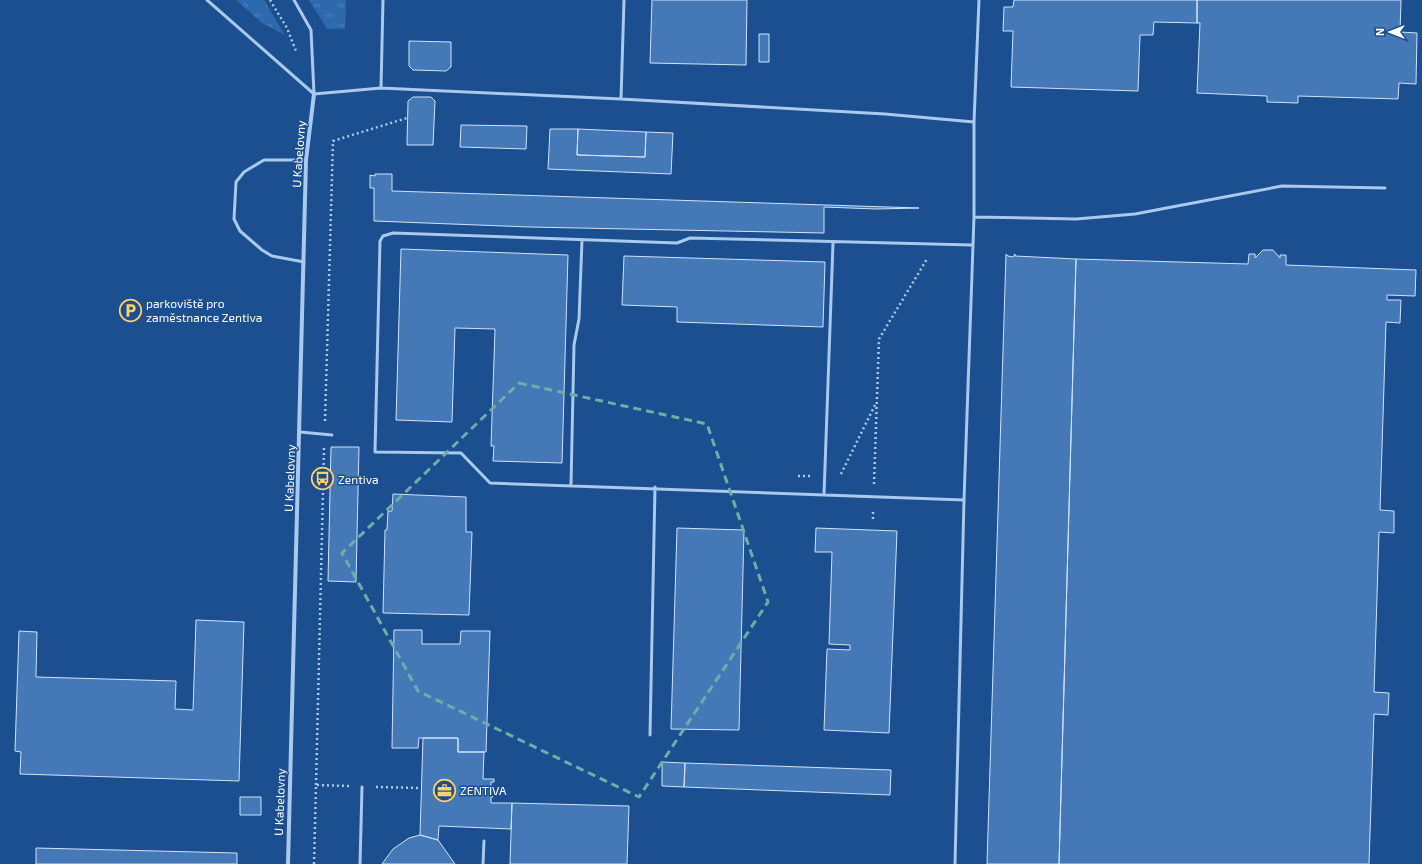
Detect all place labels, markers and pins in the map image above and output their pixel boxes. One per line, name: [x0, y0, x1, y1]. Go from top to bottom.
place label: parkoviště pro zaměstnance Zentiva: [146, 296, 262, 324]
parking icon: parkoviště pro zaměstnance Zentiva: [117, 297, 143, 323]
bus stop icon: Zentiva: [310, 466, 336, 492]
place label: Zentiva: [338, 472, 379, 486]
office icon: ZENTIVA: [431, 777, 457, 803]
place label: ZENTIVA: [460, 783, 507, 797]

